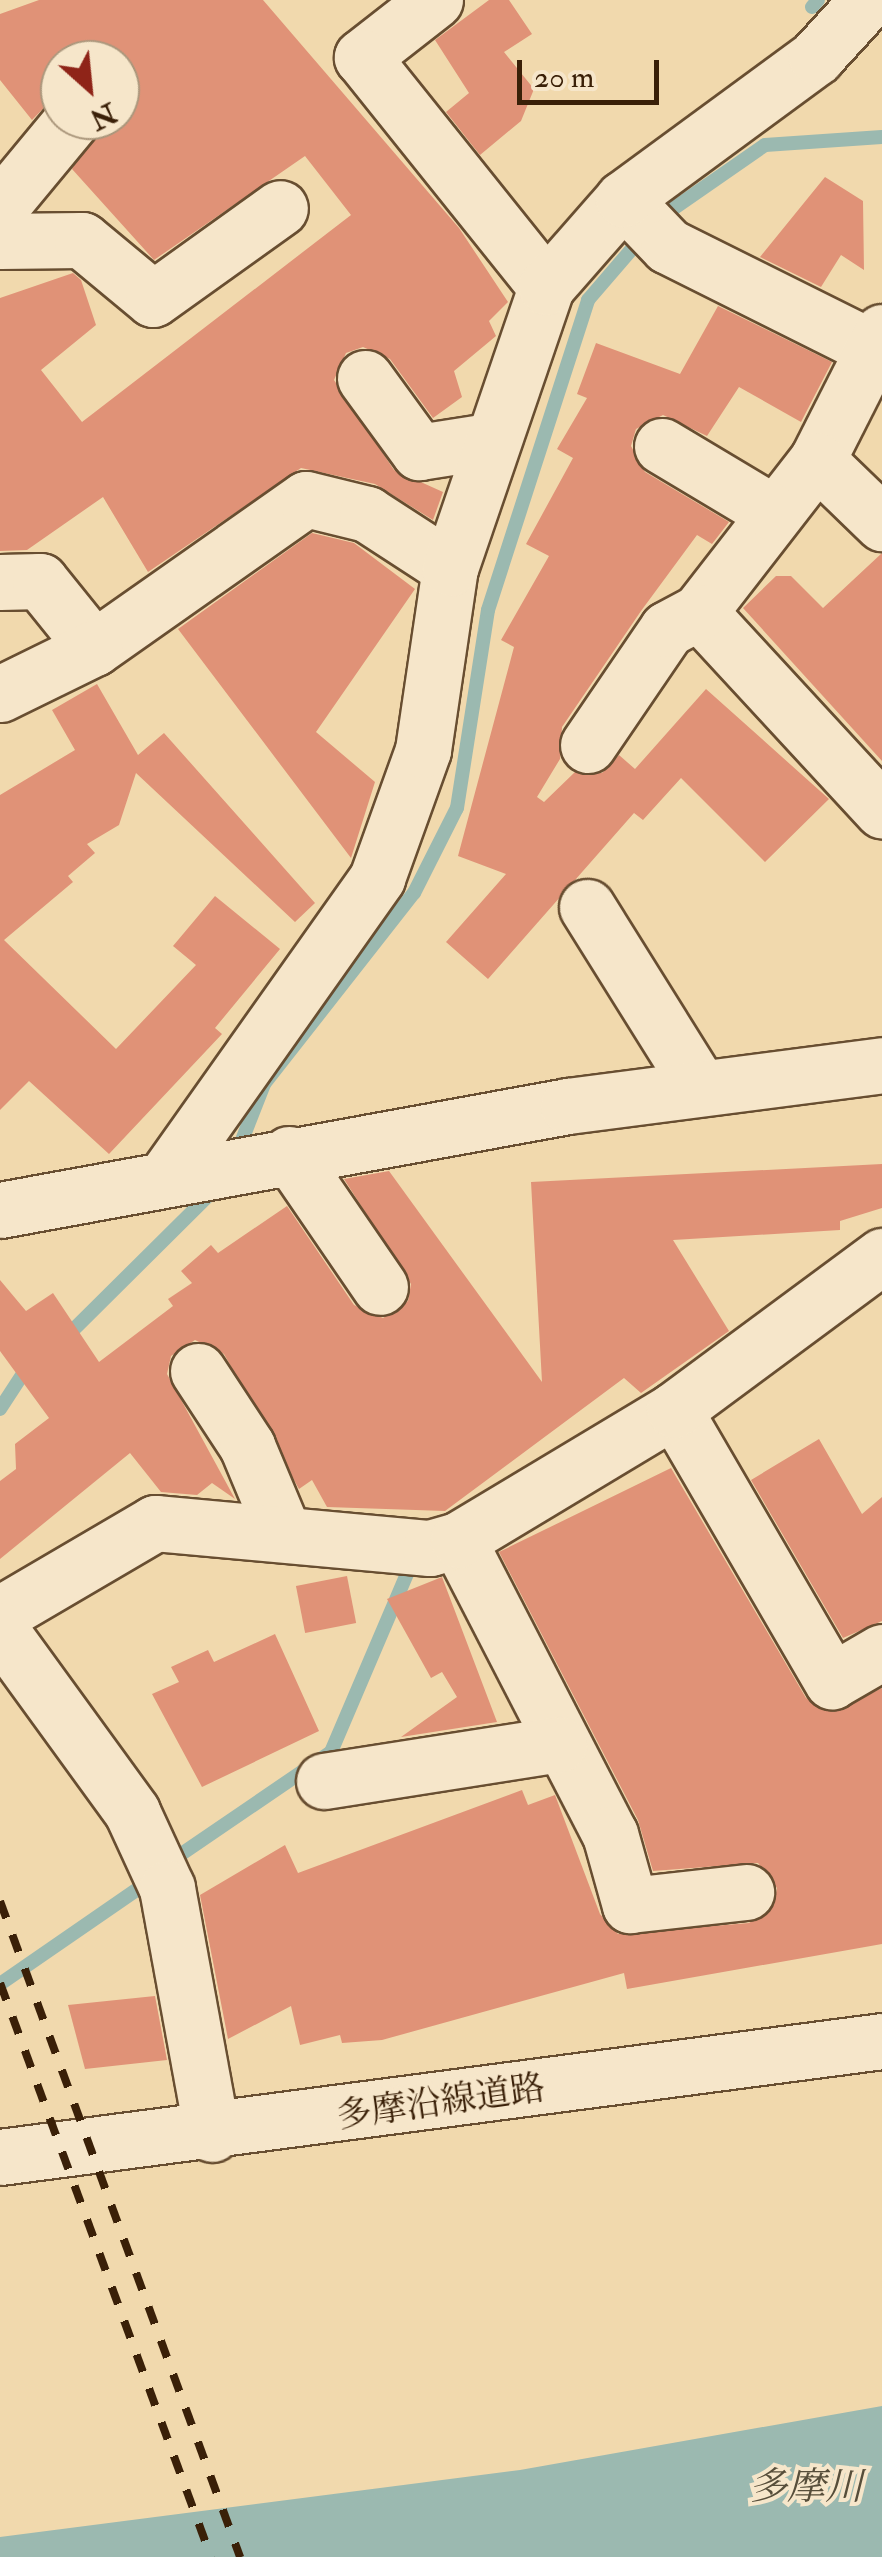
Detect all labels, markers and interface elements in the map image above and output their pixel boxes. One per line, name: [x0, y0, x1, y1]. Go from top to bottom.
north arrow: [40, 40, 140, 140]
scale bar: [522, 40, 664, 102]
text: 20 m: [534, 59, 594, 96]
text: N: [84, 94, 122, 137]
street label: 多摩沿線道路: [334, 2067, 548, 2137]
water label: 多摩川: [749, 2465, 863, 2511]

